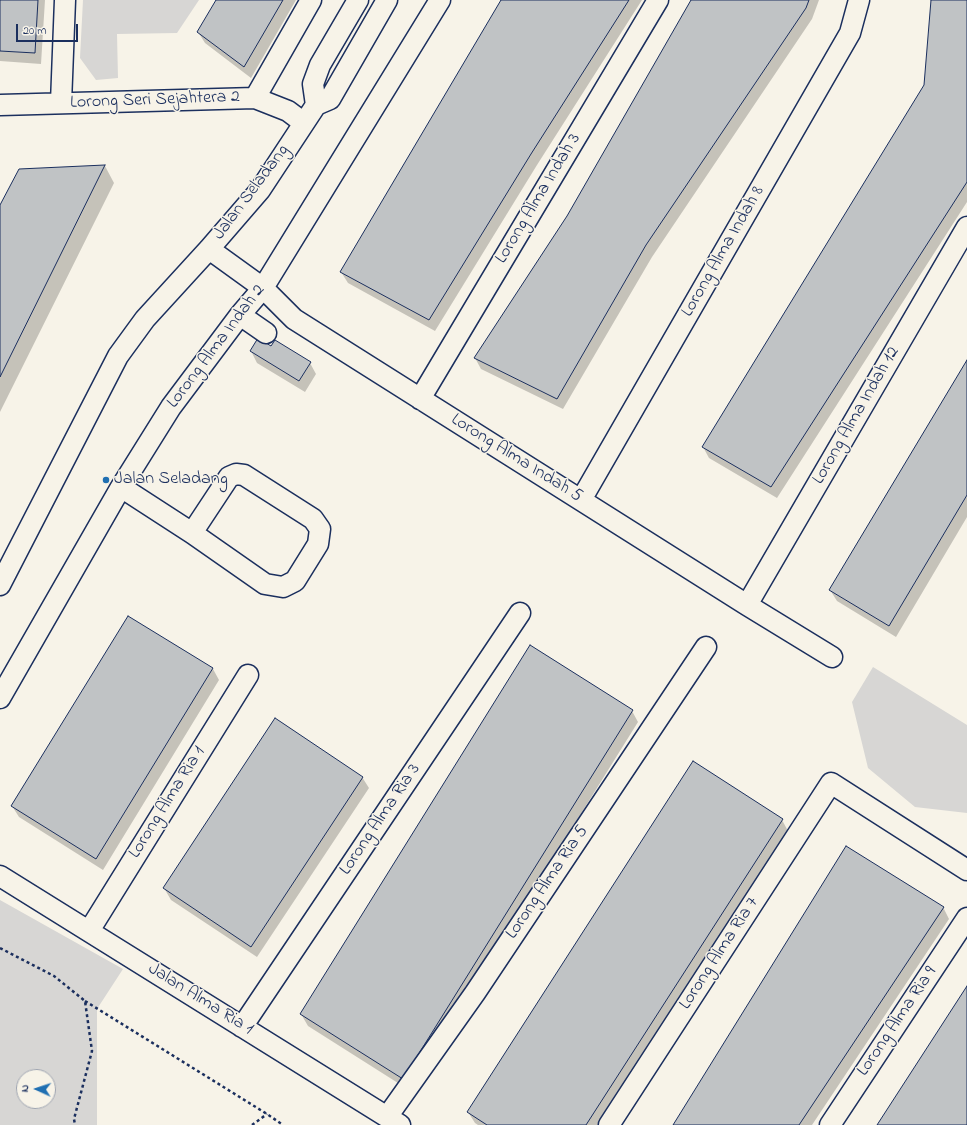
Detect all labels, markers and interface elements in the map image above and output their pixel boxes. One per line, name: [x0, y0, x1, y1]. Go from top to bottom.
scale bar: [18, 16, 80, 42]
text: 20 m: [23, 22, 46, 40]
street label: Lorong Seri Sejahtera 2: [70, 87, 240, 115]
street label: Lorong Alma Indah 3: [492, 130, 586, 268]
street label: Jalan Seladang: [209, 141, 295, 245]
street label: Lorong Alma Indah 8: [678, 183, 770, 321]
street label: Lorong Alma Indah 2: [163, 281, 271, 413]
street label: Lorong Alma Indah 12: [809, 343, 905, 489]
street label: Lorong Alma Indah 5: [446, 410, 586, 508]
place label: Jalan Seladang: [114, 469, 228, 491]
marker: Jalan Seladang: [101, 475, 111, 485]
street label: Lorong Alma Ria 1: [125, 743, 211, 863]
street label: Lorong Alma Ria 3: [336, 760, 426, 880]
street label: Lorong Alma Ria 5: [502, 822, 594, 944]
street label: Lorong Alma Ria 7: [676, 894, 764, 1014]
street label: Jalan Alma Ria 1: [143, 959, 257, 1041]
street label: Lorong Alma Ria 9: [853, 963, 943, 1081]
north arrow: [16, 1069, 56, 1109]
text: N: [17, 1084, 33, 1093]

